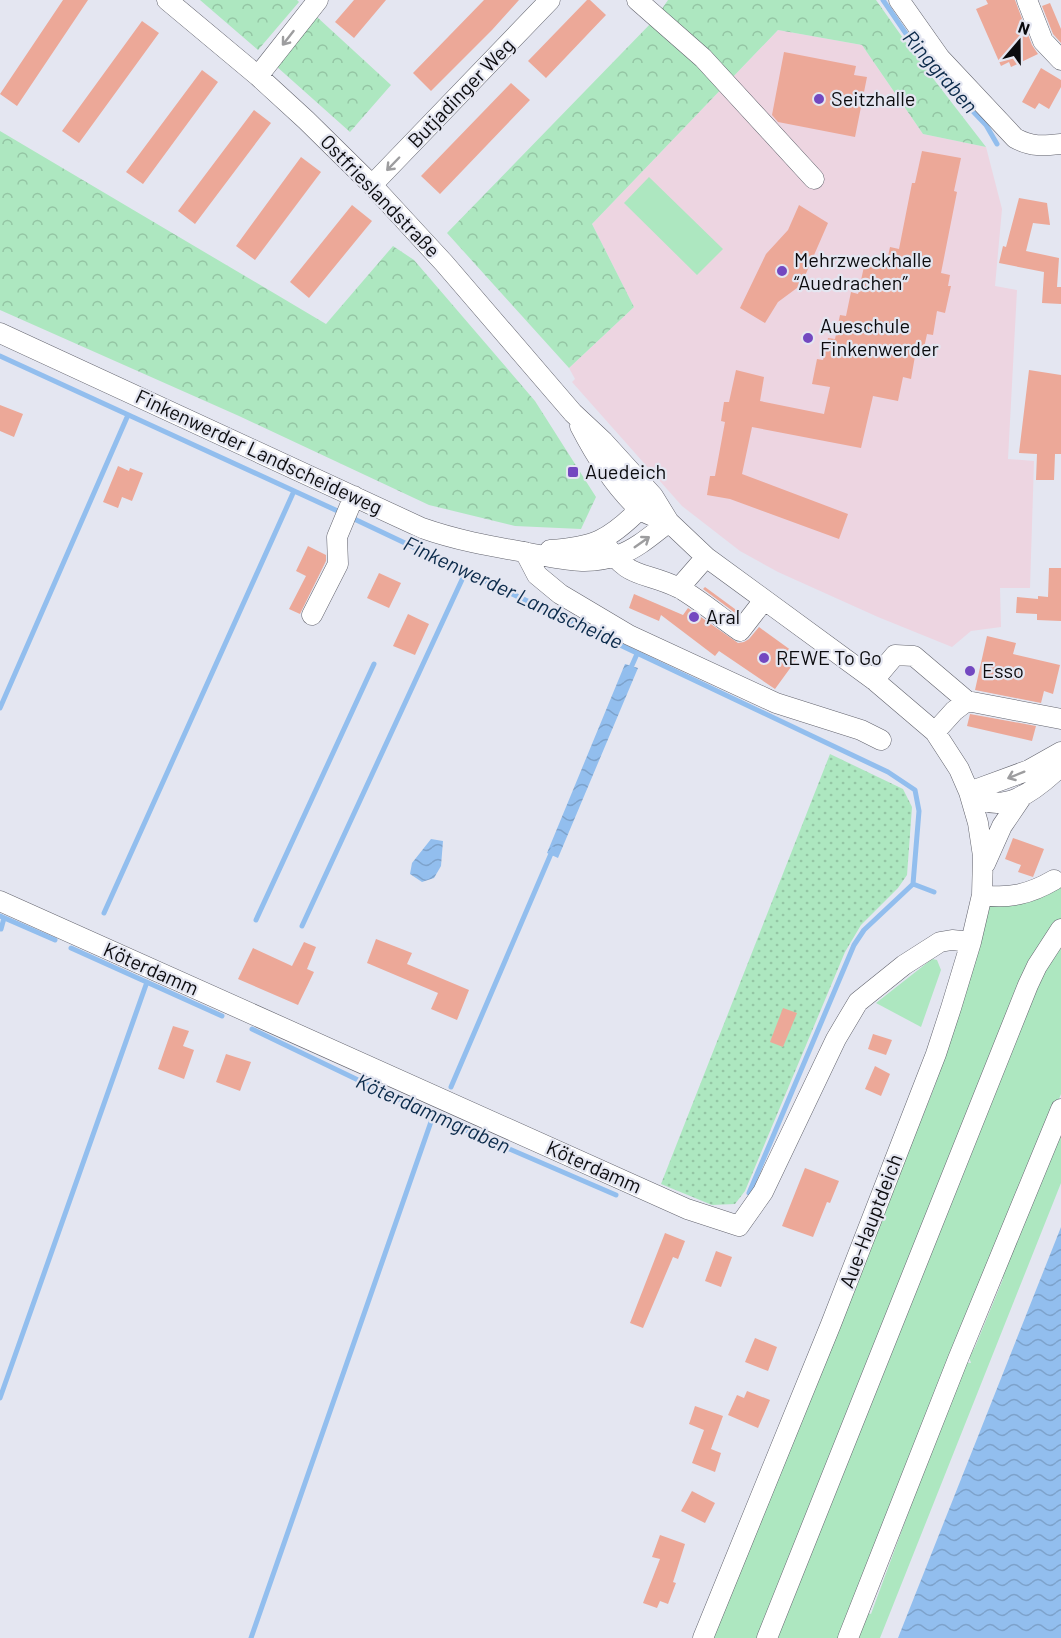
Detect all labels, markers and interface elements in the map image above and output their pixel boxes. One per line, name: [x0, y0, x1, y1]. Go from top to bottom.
north arrow: [989, 12, 1049, 72]
text: N: [1016, 17, 1033, 38]
water label: Ringgraben: [898, 24, 984, 118]
one-way arrow: [281, 30, 294, 46]
street label: Butjadinger Weg: [402, 33, 518, 152]
place label: Seitzhalle: [831, 86, 915, 110]
marker: Seitzhalle: [812, 92, 826, 106]
street label: Ostfrieslandstraße: [316, 129, 445, 262]
one-way arrow: [386, 156, 400, 171]
place label: Mehrzweckhalle “Auedrachen”: [794, 247, 932, 294]
marker: Mehrzweckhalle “Auedrachen”: [775, 264, 789, 278]
place label: Aueschule Finkenwerder: [820, 313, 939, 360]
marker: Aueschule Finkenwerder: [801, 331, 815, 345]
street label: Finkenwerder Landscheideweg: [132, 383, 386, 519]
place label: Auedeich: [585, 459, 666, 483]
marker: Auedeich: [566, 465, 580, 479]
water label: Finkenwerder Landscheide: [400, 530, 627, 653]
one-way arrow: [634, 536, 650, 548]
place label: Aral: [706, 604, 740, 628]
marker: Aral: [687, 610, 701, 624]
place label: REWE To Go: [776, 645, 882, 669]
marker: REWE To Go: [757, 651, 771, 665]
place label: Esso: [982, 658, 1024, 682]
marker: Esso: [963, 664, 977, 678]
one-way arrow: [1008, 770, 1026, 781]
street label: Köterdamm: [100, 936, 203, 1000]
water label: Köterdammgraben: [353, 1067, 515, 1158]
street label: Köterdamm: [543, 1134, 646, 1198]
street label: Aue-Hauptdeich: [834, 1150, 907, 1291]

